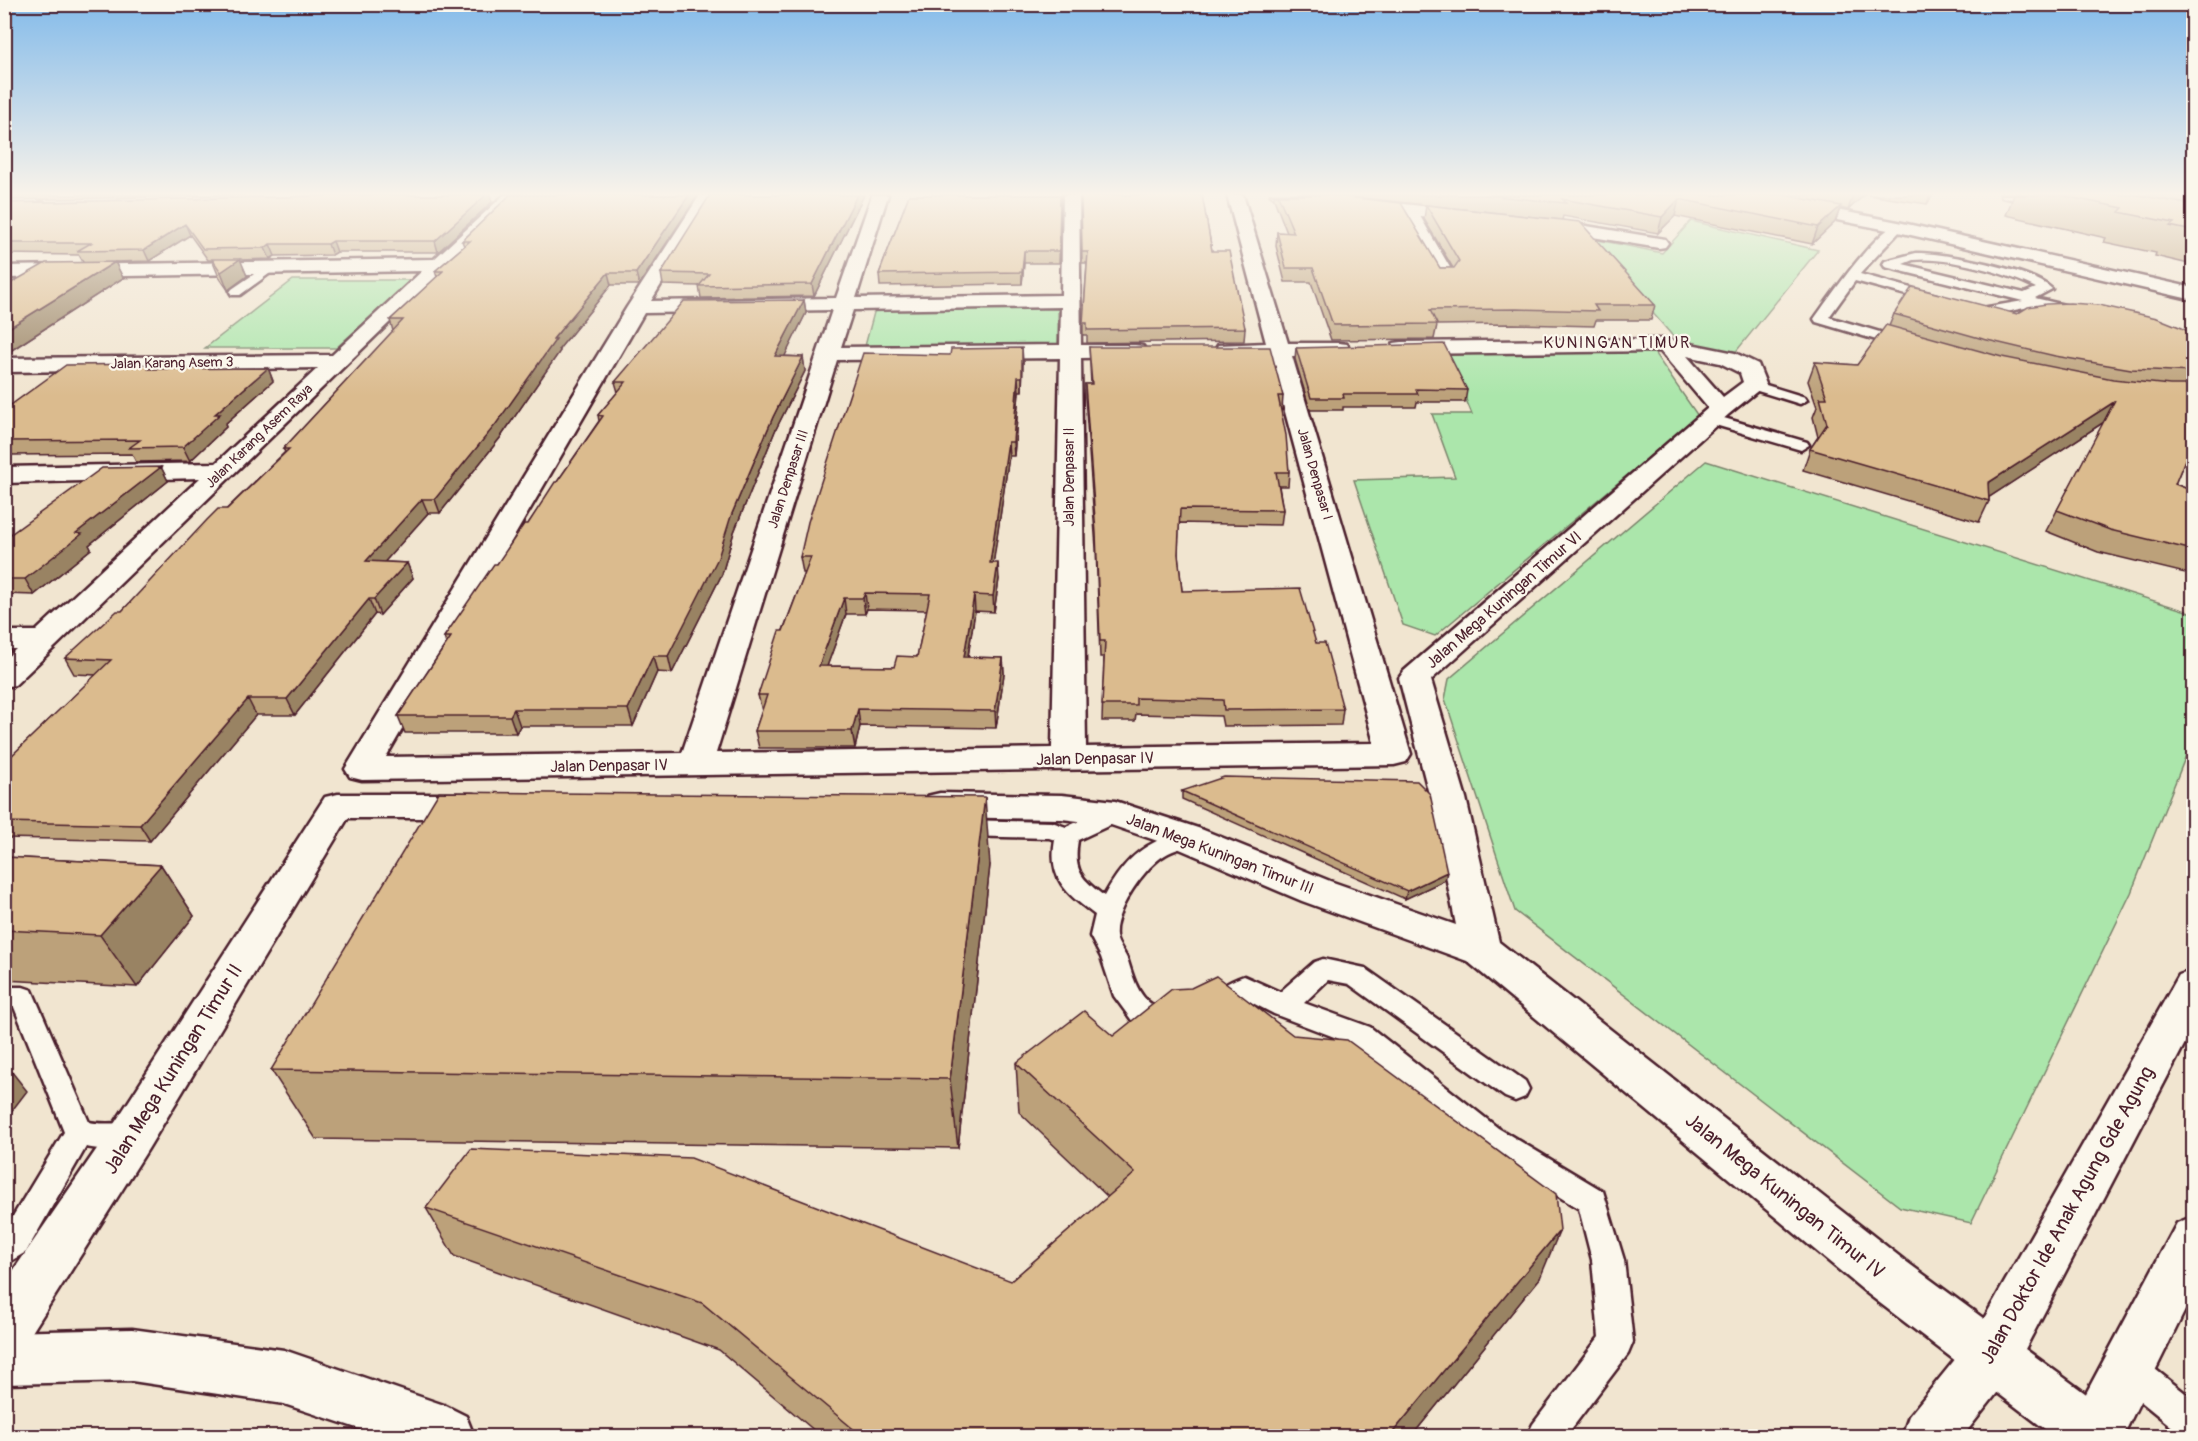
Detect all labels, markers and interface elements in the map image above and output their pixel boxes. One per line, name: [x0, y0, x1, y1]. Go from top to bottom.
district label: KUNINGAN TIMUR: [1543, 333, 1691, 353]
street label: Jalan Karang Asem 3: [110, 353, 234, 373]
street label: Jalan Karang Asem Raya: [202, 380, 316, 492]
street label: Jalan Denpasar I: [1294, 426, 1336, 522]
street label: Jalan Denpasar III: [764, 428, 812, 530]
street label: Jalan Denpasar II: [1061, 428, 1078, 526]
street label: Jalan Mega Kuningan Timur VI: [1422, 527, 1586, 673]
street label: Jalan Denpasar IV: [1036, 748, 1154, 770]
street label: Jalan Denpasar IV: [550, 755, 668, 777]
street label: Jalan Mega Kuningan Timur III: [1123, 809, 1317, 899]
street label: Jalan Mega Kuningan Timur II: [98, 959, 248, 1179]
street label: Jalan Doktor Ide Anak Agung Gde Agung: [1974, 1062, 2160, 1368]
street label: Jalan Mega Kuningan Timur IV: [1680, 1108, 1890, 1284]

